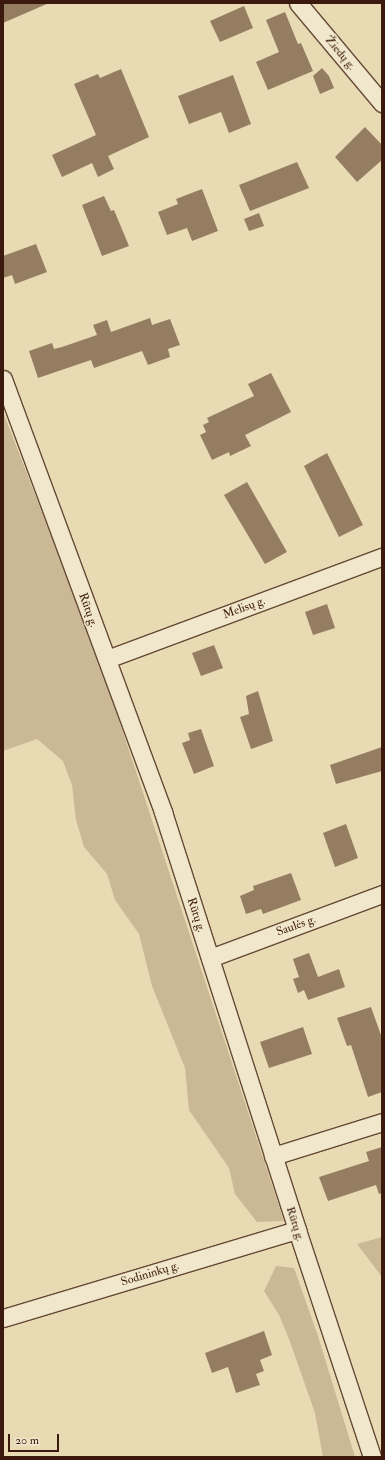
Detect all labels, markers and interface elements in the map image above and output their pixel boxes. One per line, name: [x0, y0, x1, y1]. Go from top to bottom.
street label: Žiedų g.: [322, 33, 358, 73]
street label: Rūtų g.: [75, 591, 101, 629]
street label: Melisų g.: [221, 594, 267, 622]
street label: Rūtų g.: [184, 896, 208, 934]
street label: Saulės g.: [274, 912, 318, 940]
street label: Rūtų g.: [283, 1205, 307, 1243]
street label: Sodininkų g.: [119, 1258, 181, 1290]
scale bar: [10, 1426, 61, 1452]
text: 20 m: [15, 1433, 39, 1448]

